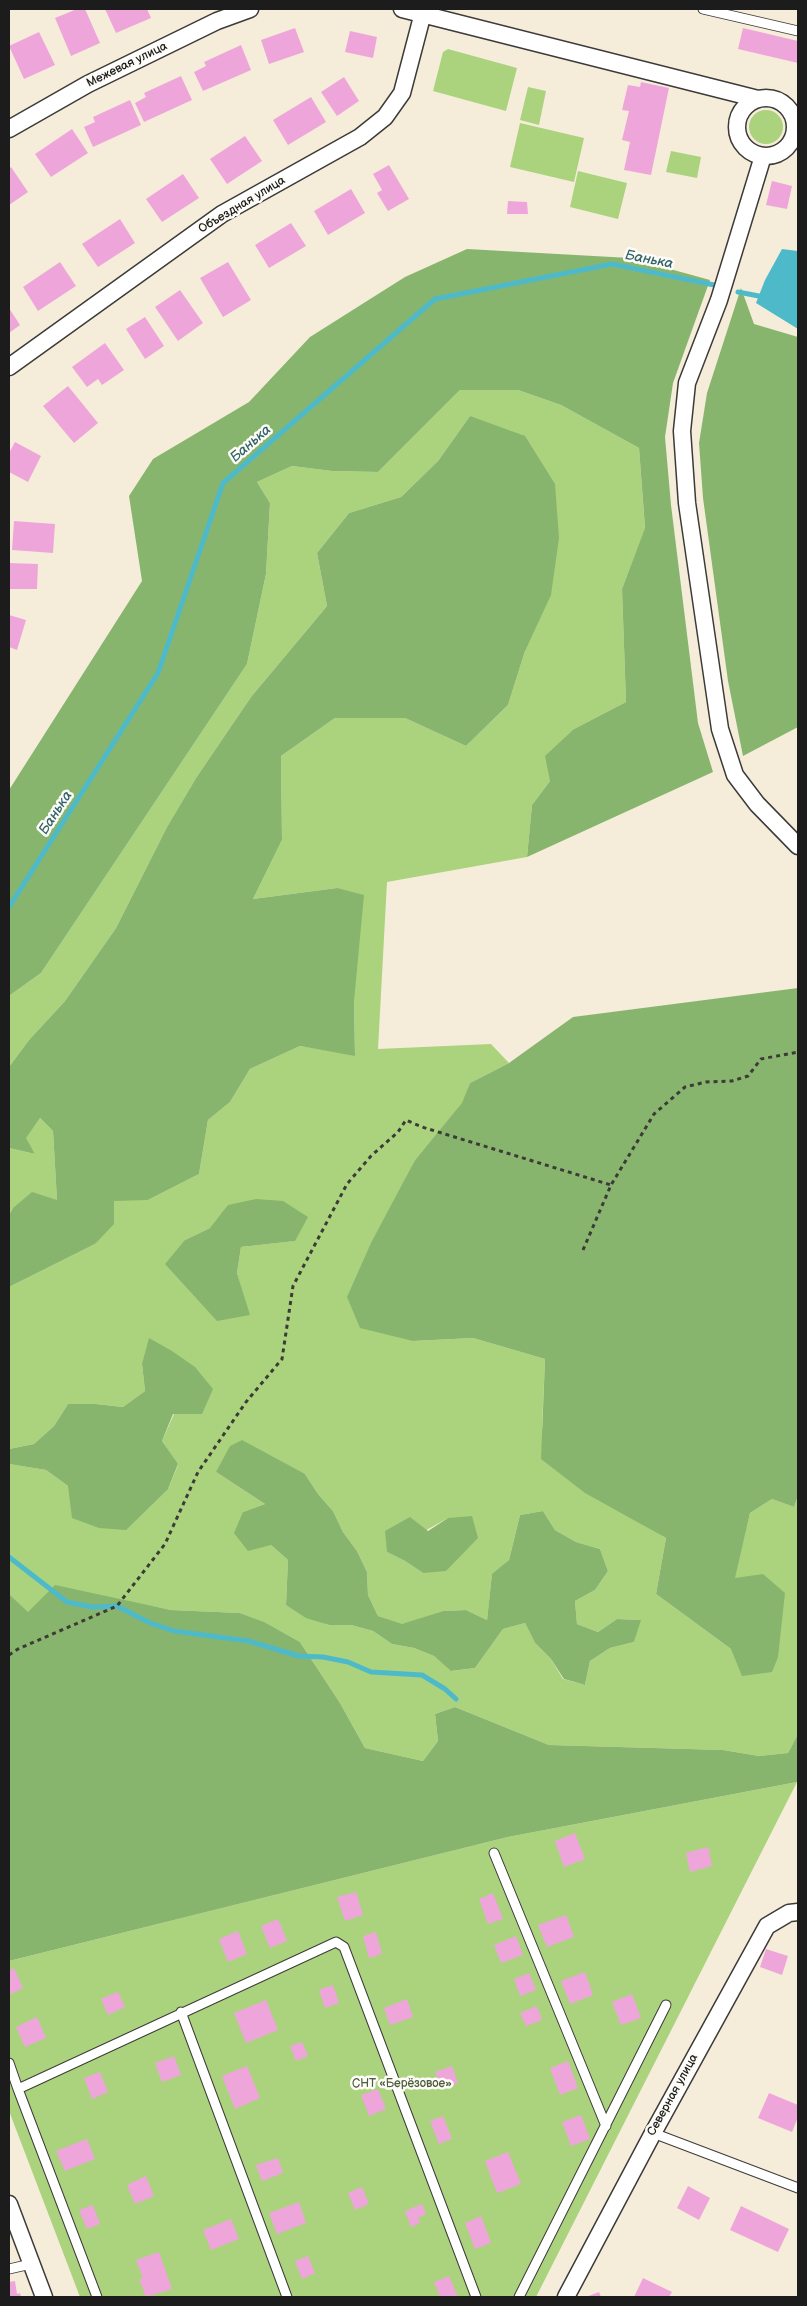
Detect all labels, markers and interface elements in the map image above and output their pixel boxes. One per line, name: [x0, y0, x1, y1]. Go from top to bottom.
street label: Межевая улица: [84, 39, 170, 91]
street label: Объездная улица: [196, 173, 288, 237]
water label: Банька: [624, 247, 674, 273]
water label: Банька: [227, 422, 275, 466]
water label: Банька: [36, 788, 76, 838]
street label: Северная улица: [645, 2051, 701, 2139]
park label: СНТ «Берёзовое»: [352, 2077, 452, 2091]

